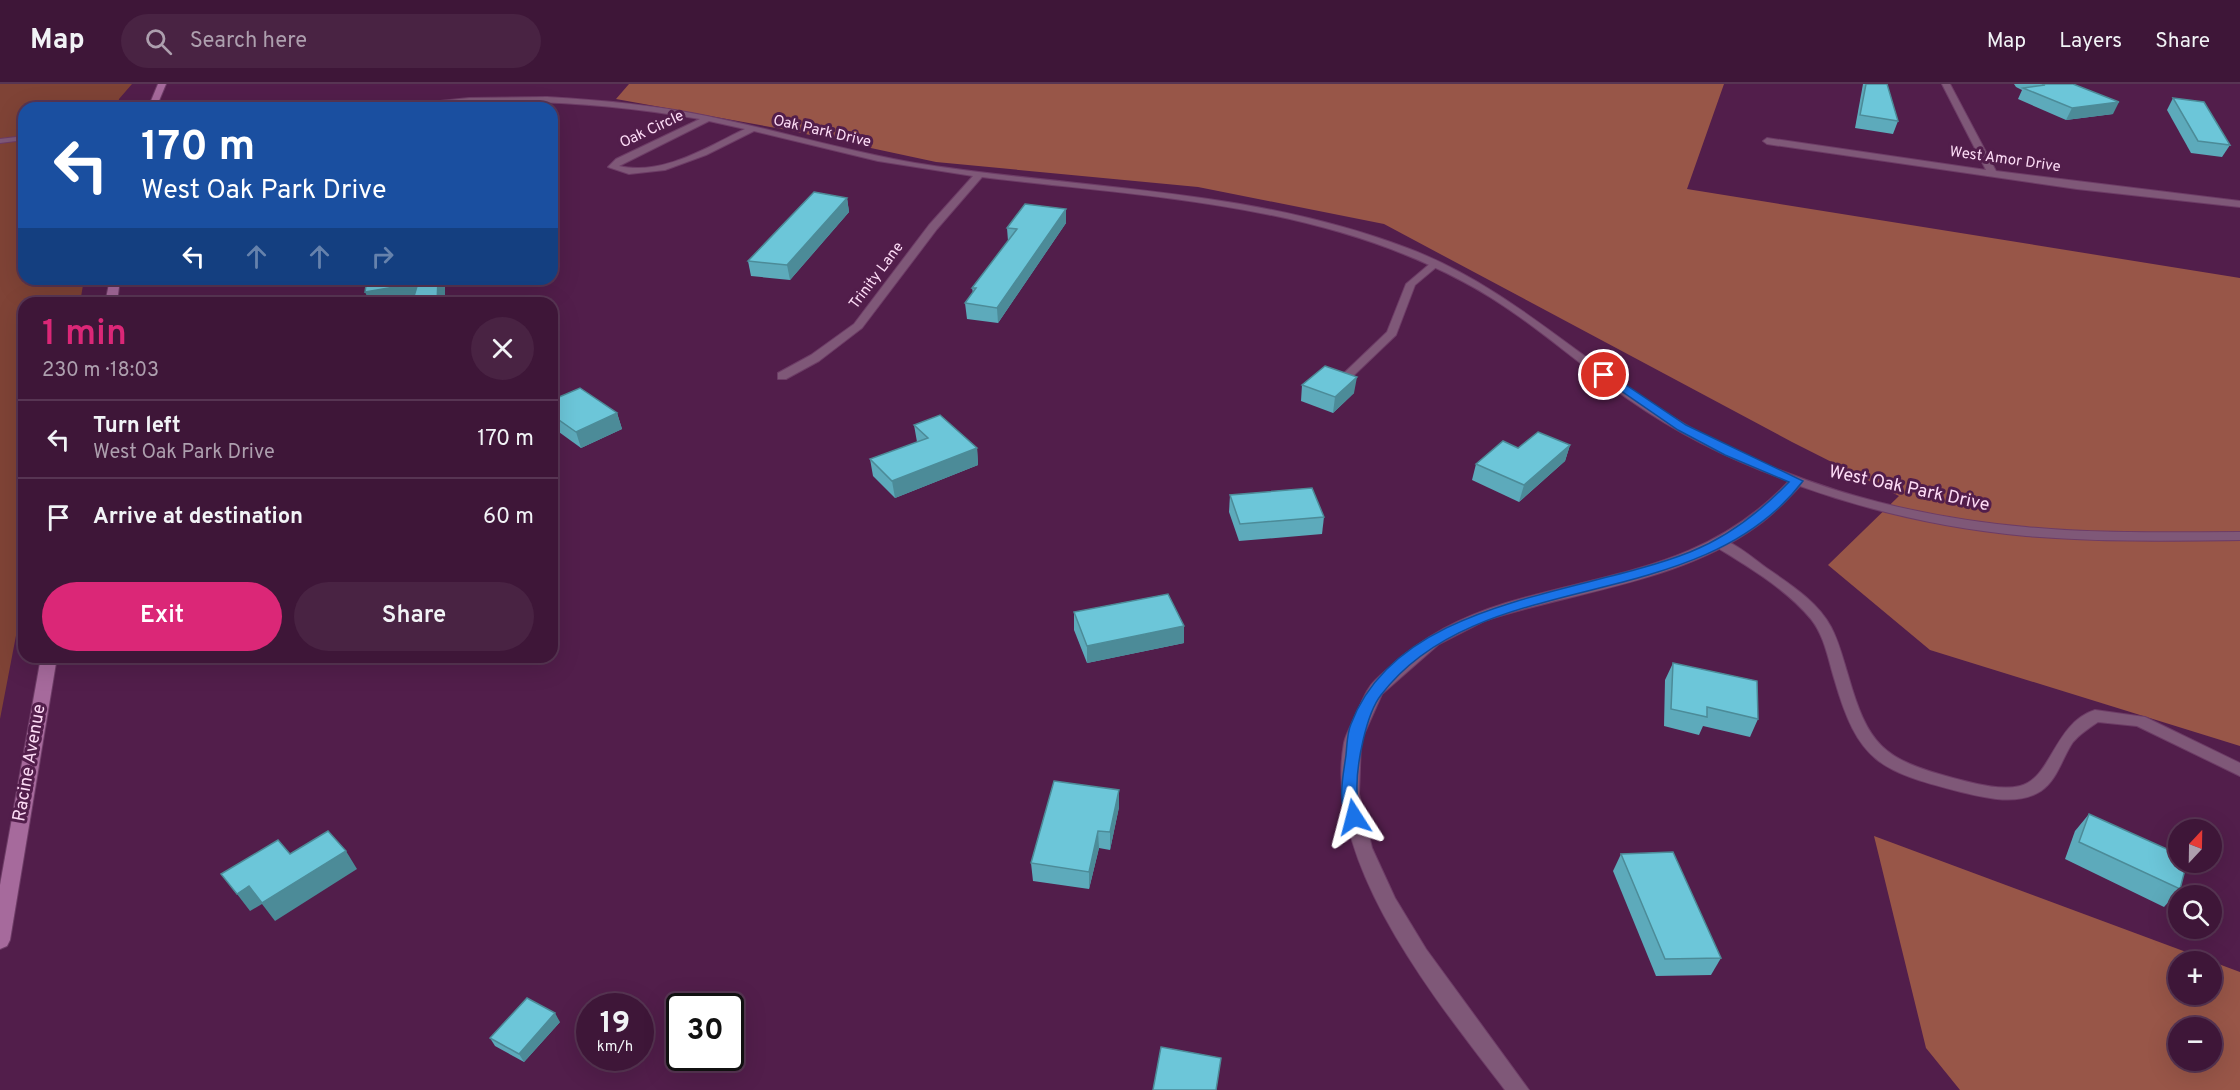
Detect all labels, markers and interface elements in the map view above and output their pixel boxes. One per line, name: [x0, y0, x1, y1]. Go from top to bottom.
search box: [121, 14, 541, 68]
text: Map: [30, 23, 85, 59]
icon: search: [142, 25, 175, 58]
text: Search here: [190, 28, 307, 55]
text: Map: [1987, 28, 2026, 55]
text: Layers: [2059, 28, 2122, 55]
text: Share: [2155, 28, 2210, 55]
street label: Oak Circle: [617, 107, 687, 153]
street label: Oak Park Drive: [771, 111, 873, 153]
text: 170 m: [141, 122, 255, 175]
icon: left: [42, 126, 120, 204]
street label: West Amor Drive: [1948, 143, 2062, 177]
text: West Oak Park Drive: [141, 174, 386, 208]
street label: Trinity Lane: [846, 239, 908, 313]
icon: left: [177, 240, 210, 273]
icon: ahead: [240, 240, 273, 273]
icon: ahead: [303, 240, 336, 273]
icon: right: [366, 240, 399, 273]
text: 1 min: [42, 312, 127, 358]
button: close: [471, 317, 534, 380]
pin: [1578, 349, 1629, 400]
text: 230 m · 18:03: [42, 358, 159, 384]
icon: arrive: [1587, 358, 1620, 391]
text: Turn left: [93, 413, 181, 440]
icon: left: [42, 423, 75, 456]
text: 170 m: [477, 426, 534, 453]
text: West Oak Park Drive: [93, 440, 275, 466]
street label: West Oak Park Drive: [1827, 461, 1991, 517]
icon: arrive: [42, 501, 75, 534]
text: Arrive at destination: [93, 504, 303, 531]
text: 60 m: [483, 504, 534, 531]
button: Exit: [42, 582, 282, 651]
button: Share: [294, 582, 534, 651]
street label: Racine Avenue: [8, 702, 52, 824]
position arrow: [1322, 785, 1386, 849]
north arrow: [2168, 819, 2222, 873]
map controls: [2168, 819, 2222, 1071]
button: search: [2168, 885, 2222, 939]
button: +: [2168, 951, 2222, 1005]
speed limit sign: 30: [666, 993, 744, 1071]
text: 19: [600, 1006, 630, 1043]
button: −: [2168, 1017, 2222, 1071]
text: km/h: [597, 1038, 633, 1057]

